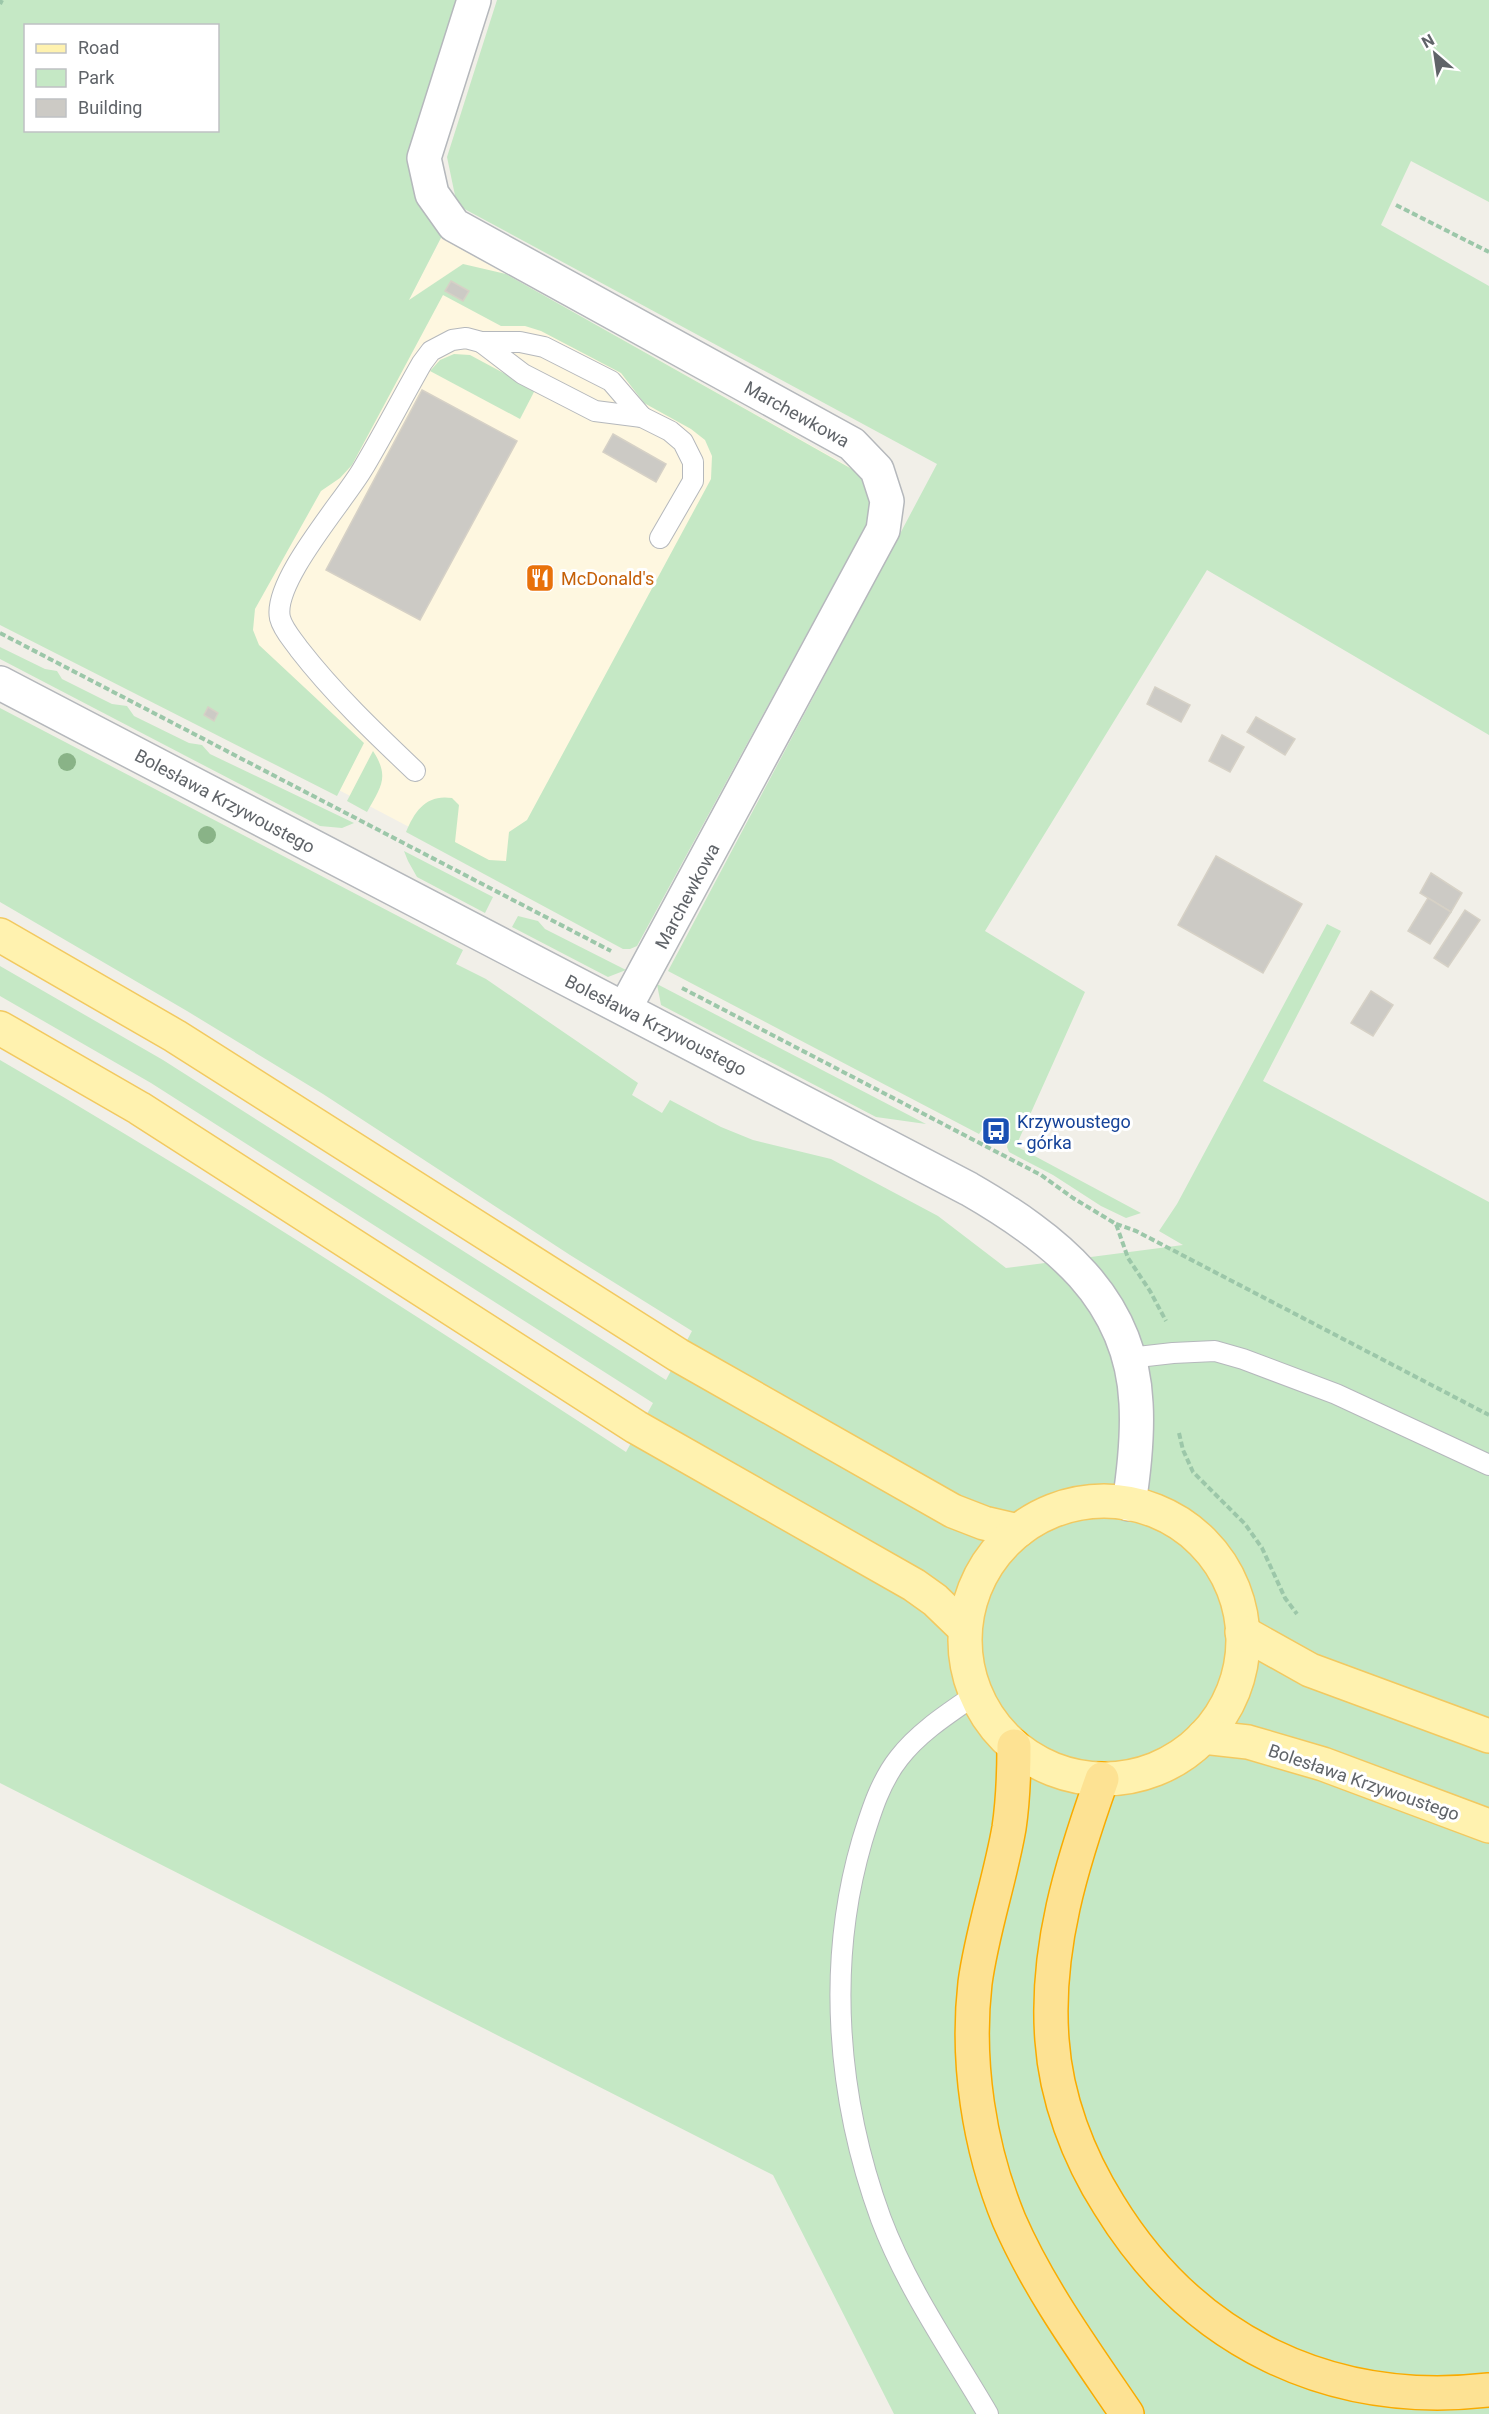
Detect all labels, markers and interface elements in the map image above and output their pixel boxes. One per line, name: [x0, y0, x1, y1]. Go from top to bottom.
legend: [24, 24, 219, 132]
north arrow: [1405, 24, 1465, 84]
text: N: [1418, 30, 1438, 52]
text: Road: [78, 37, 119, 58]
text: Park: [78, 67, 115, 88]
text: Building: [78, 97, 142, 118]
street label: Marchewkowa: [741, 377, 853, 451]
restaurant icon: McDonald's: [524, 562, 556, 594]
place label: McDonald's: [561, 568, 654, 589]
street label: Bolesława Krzywoustego: [131, 745, 319, 857]
street label: Marchewkowa: [650, 840, 724, 952]
street label: Bolesława Krzywoustego: [562, 970, 750, 1080]
place label: Krzywoustego - górka: [1017, 1111, 1131, 1153]
bus stop icon: Krzywoustego - górka: [980, 1115, 1012, 1147]
street label: Bolesława Krzywoustego: [1266, 1739, 1462, 1825]

